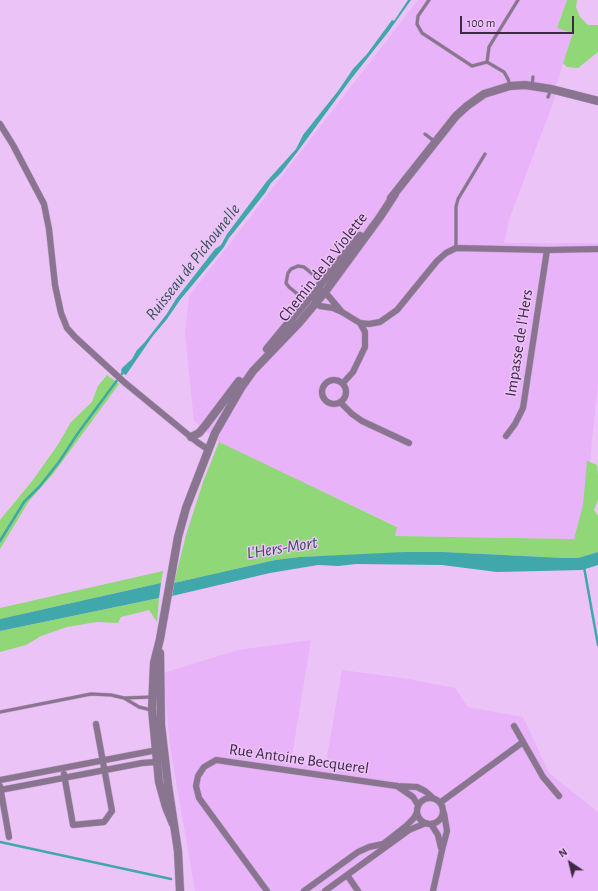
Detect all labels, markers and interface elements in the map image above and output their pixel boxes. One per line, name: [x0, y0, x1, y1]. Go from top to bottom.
scale bar: [462, 8, 576, 34]
text: 100 m: [467, 17, 495, 29]
water label: Ruisseau de Pichounelle: [141, 200, 245, 324]
street label: Chemin de la Violette: [274, 209, 372, 325]
street label: Impasse de l'Hers: [501, 288, 537, 398]
water label: L'Hers-Mort: [245, 532, 319, 564]
street label: Rue Antoine Becquerel: [228, 740, 370, 778]
north arrow: [550, 843, 590, 883]
text: N: [557, 846, 569, 859]

